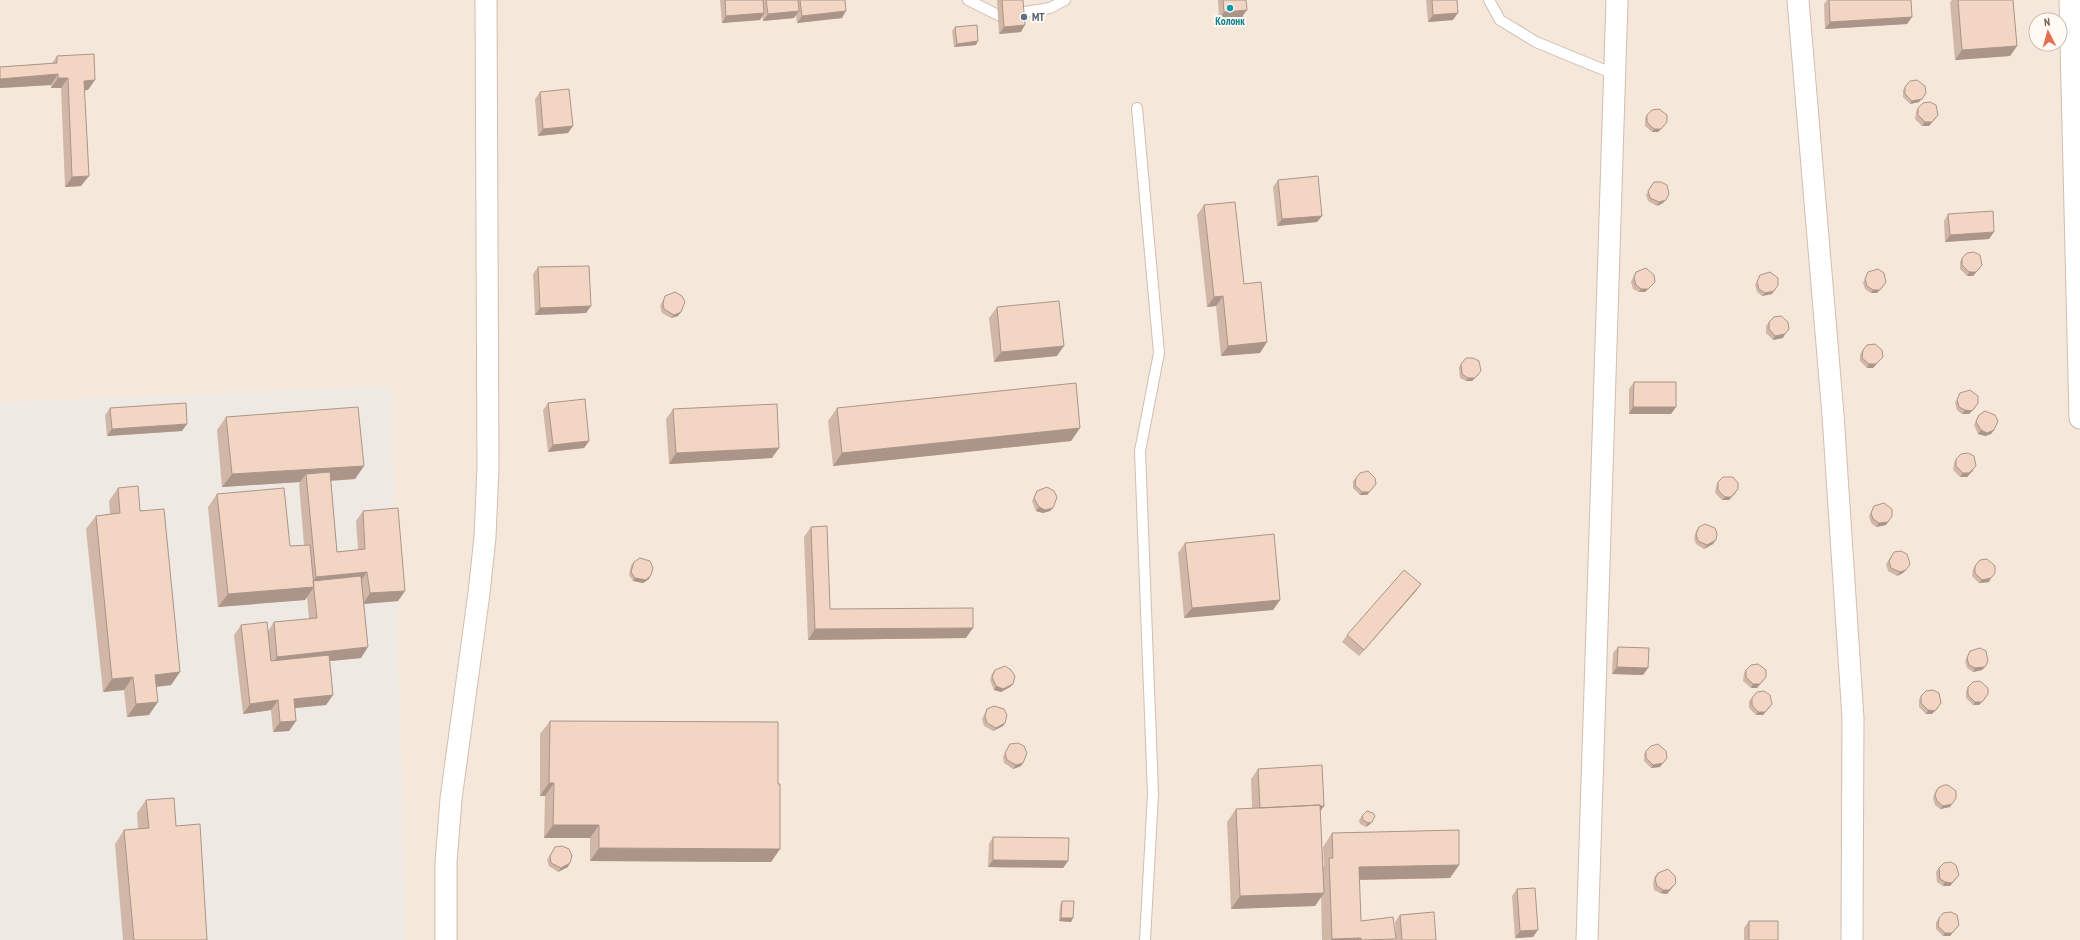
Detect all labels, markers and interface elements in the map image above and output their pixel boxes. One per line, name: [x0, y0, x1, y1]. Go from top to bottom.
marker: Колонк: [1225, 3, 1235, 13]
place label: MT: [1032, 10, 1045, 24]
marker: MT: [1019, 12, 1029, 22]
north arrow: [2028, 12, 2068, 52]
place label: Колонк: [1215, 14, 1245, 28]
text: N: [2043, 15, 2051, 29]

